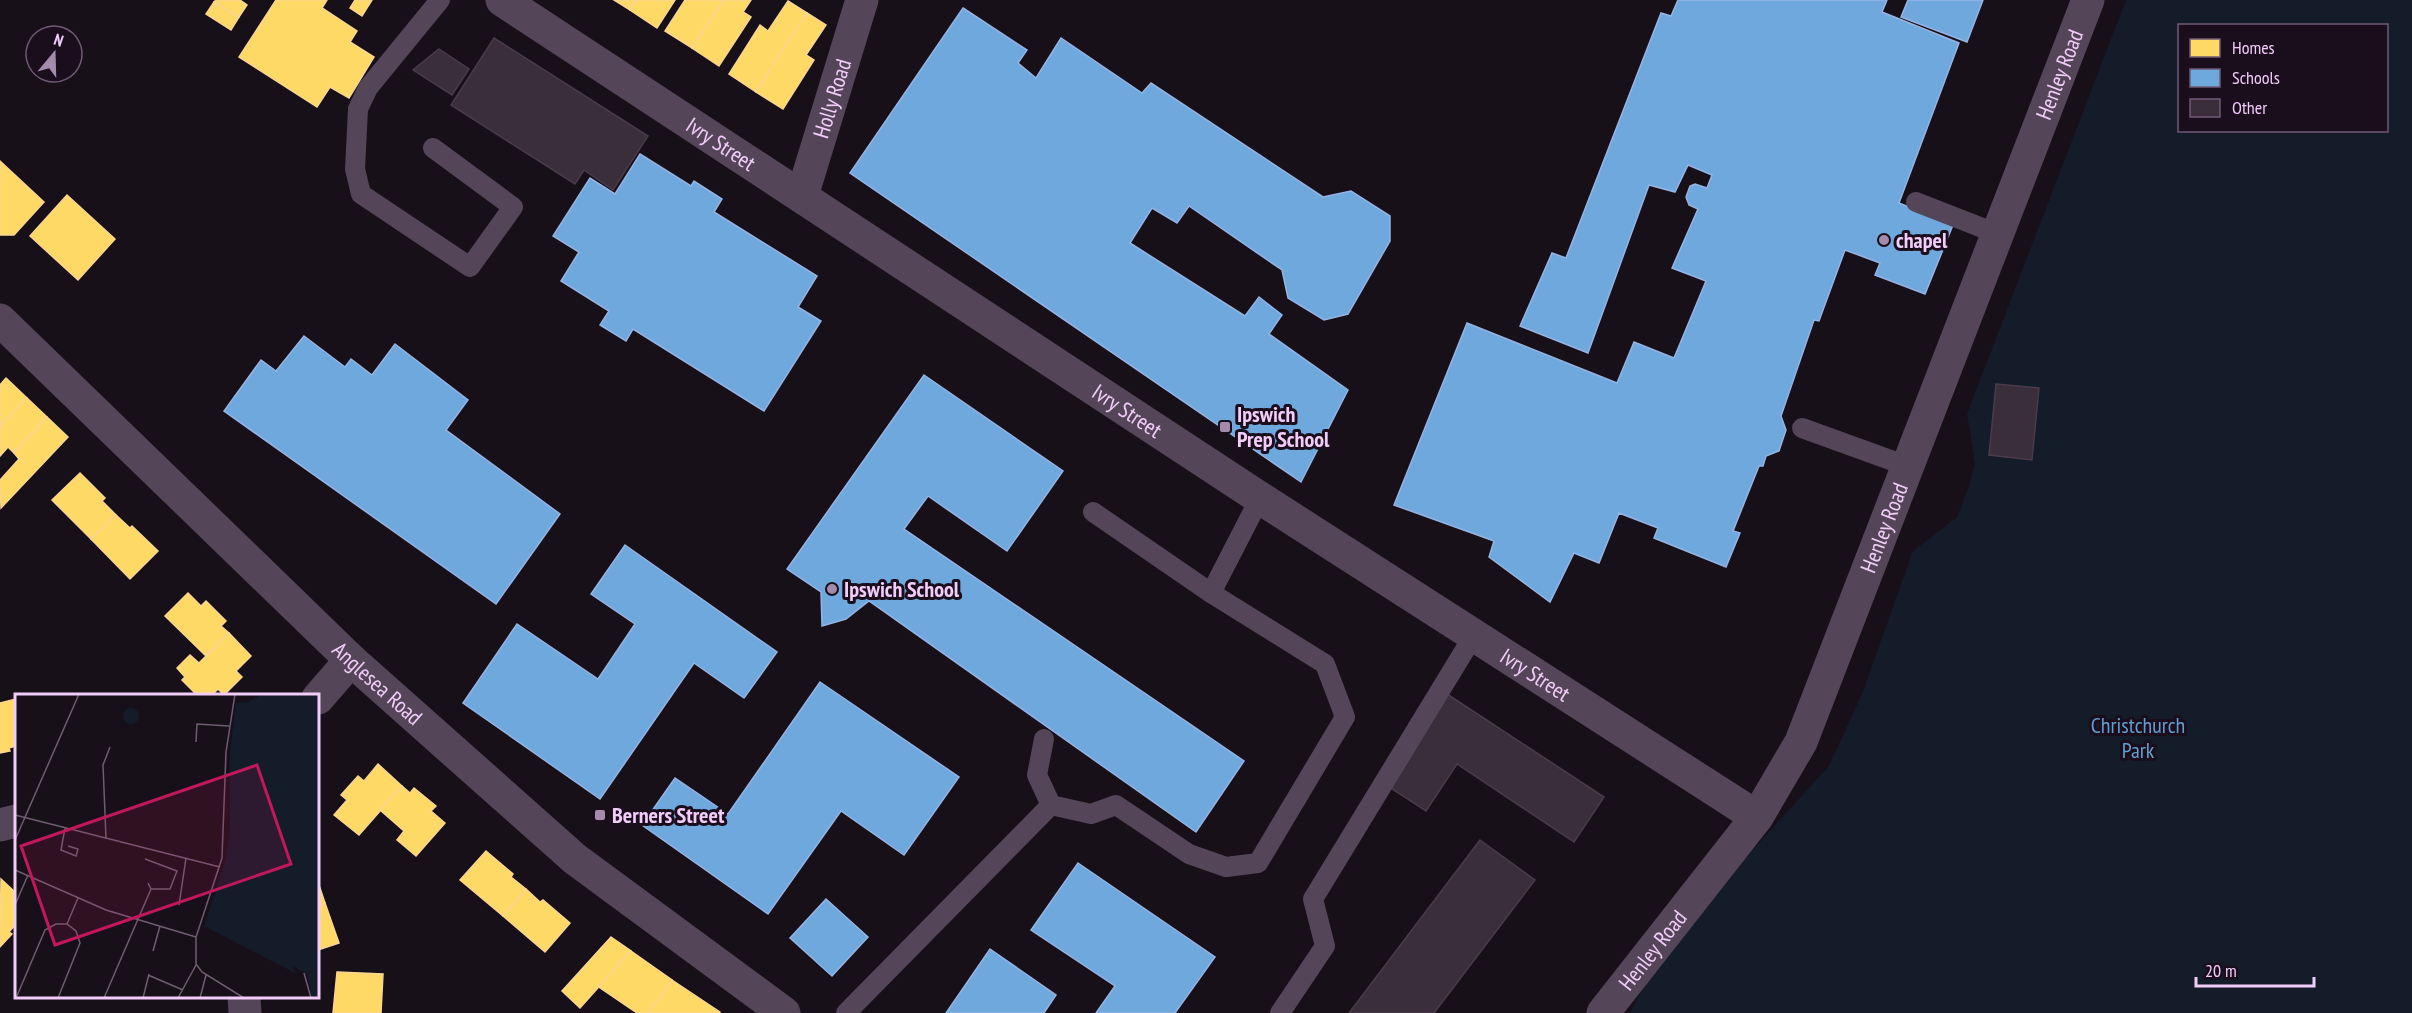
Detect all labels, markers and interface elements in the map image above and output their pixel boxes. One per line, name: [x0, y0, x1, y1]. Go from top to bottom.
north arrow: [24, 24, 84, 84]
legend: [2178, 24, 2388, 132]
street label: Henley Road: [2029, 25, 2089, 123]
text: N: [52, 29, 66, 51]
text: Homes: [2232, 36, 2275, 59]
street label: Holly Road: [807, 55, 857, 142]
text: Schools: [2232, 66, 2280, 89]
text: Other: [2232, 96, 2267, 119]
street label: Ivry Street: [681, 111, 761, 177]
place label: chapel: [1896, 226, 1948, 254]
marker: chapel: [1877, 233, 1891, 247]
street label: Ivry Street: [1087, 378, 1167, 444]
place label: Ipswich Prep School: [1237, 400, 1330, 453]
marker: Ipswich Prep School: [1218, 420, 1232, 434]
street label: Henley Road: [1854, 479, 1914, 577]
place label: Ipswich School: [844, 575, 960, 603]
marker: Ipswich School: [825, 582, 839, 596]
street label: Anglesea Road: [327, 636, 428, 731]
street label: Ivry Street: [1495, 642, 1575, 707]
inset map: [15, 694, 320, 998]
park label: Christchurch Park: [2091, 711, 2185, 764]
place label: Berners Street: [612, 801, 725, 829]
marker: Berners Street: [593, 808, 607, 822]
street label: Henley Road: [1612, 904, 1693, 996]
scale bar: [2196, 950, 2314, 988]
text: 20 m: [2205, 959, 2237, 982]

